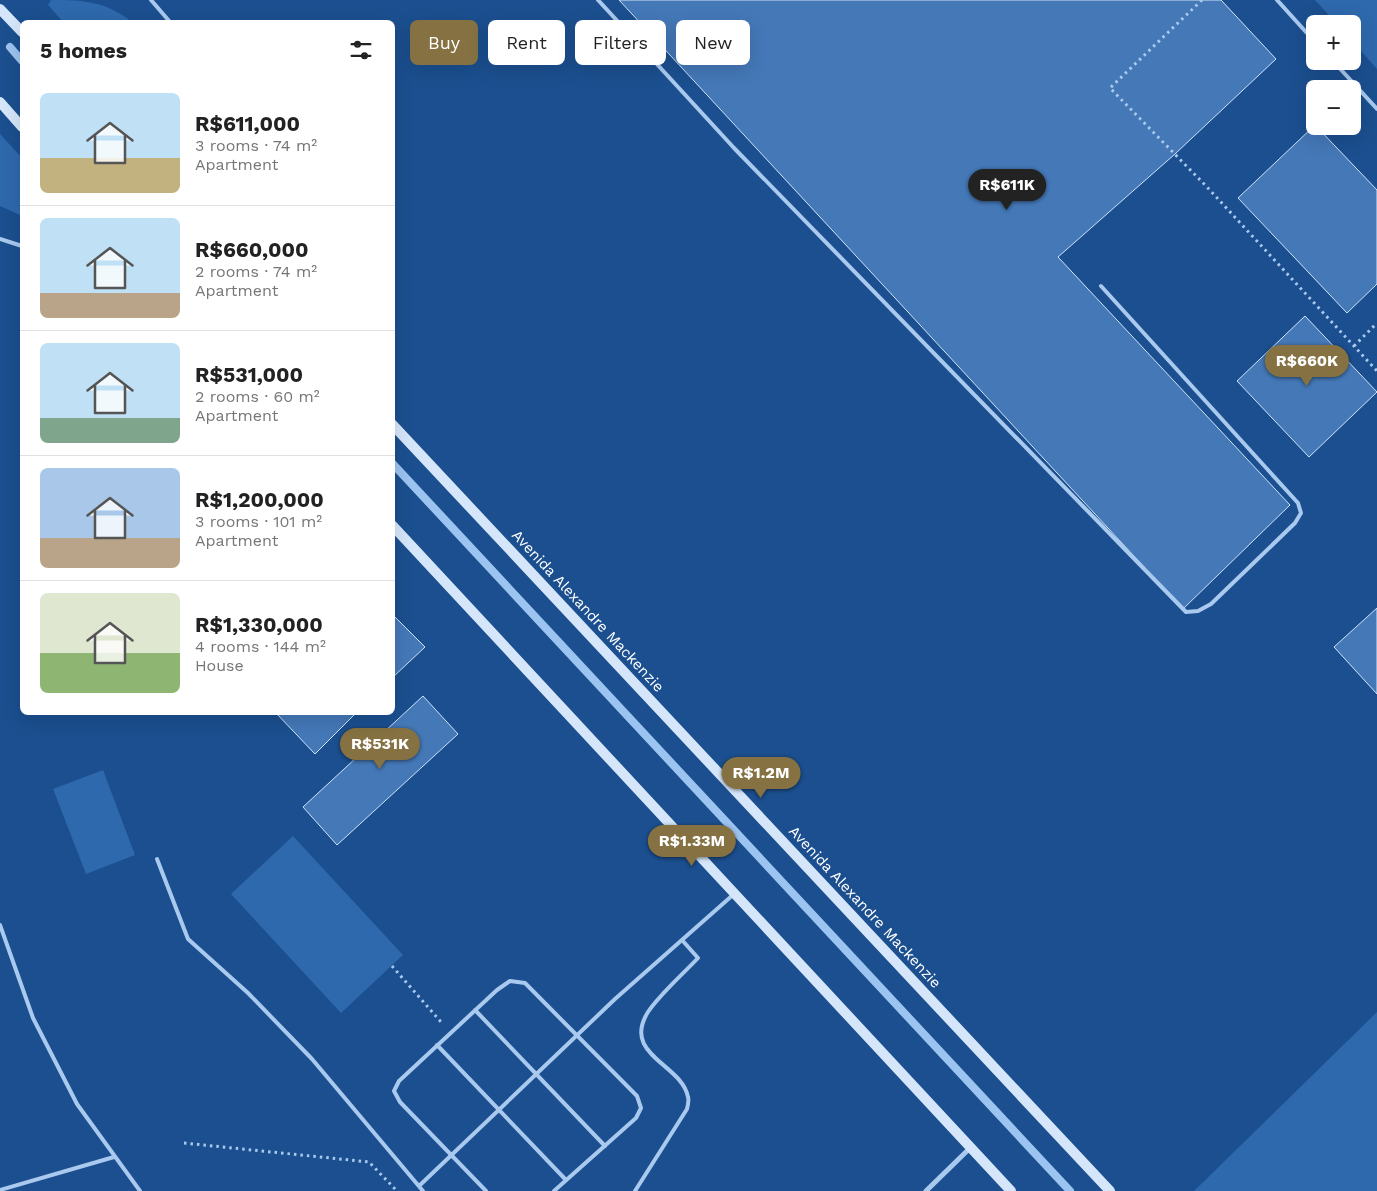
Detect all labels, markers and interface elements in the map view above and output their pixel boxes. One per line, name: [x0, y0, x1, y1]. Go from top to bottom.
map controls: [1306, 15, 1361, 135]
button: +: [1306, 15, 1361, 70]
chip: Buy: [410, 20, 478, 65]
chip: Rent: [488, 20, 565, 65]
chip: Filters: [575, 20, 666, 65]
chip: New: [676, 20, 750, 65]
icon: filters: [347, 36, 375, 64]
text: 5 homes: [40, 38, 127, 63]
button: −: [1306, 80, 1361, 135]
text: R$611,000: [195, 111, 300, 136]
icon: home: [80, 113, 140, 173]
text: 3 rooms · 74 m²: [195, 136, 317, 155]
text: Apartment: [195, 155, 278, 174]
pin: R$611K: [966, 168, 1048, 211]
text: R$611K: [979, 175, 1035, 194]
text: R$660,000: [195, 237, 309, 262]
icon: home: [80, 238, 140, 298]
text: 2 rooms · 74 m²: [195, 262, 317, 281]
text: Apartment: [195, 281, 278, 300]
pin: R$660K: [1266, 344, 1348, 387]
text: R$660K: [1276, 351, 1338, 370]
text: R$531,000: [195, 362, 303, 387]
icon: home: [80, 363, 140, 423]
text: 2 rooms · 60 m²: [195, 387, 320, 406]
text: Apartment: [195, 406, 278, 425]
text: R$1,200,000: [195, 487, 324, 512]
icon: home: [80, 488, 140, 548]
text: 3 rooms · 101 m²: [195, 512, 322, 531]
street label: Avenida Alexandre Mackenzie: [508, 526, 668, 696]
text: Apartment: [195, 531, 278, 550]
text: R$1,330,000: [195, 612, 323, 637]
icon: home: [80, 613, 140, 673]
text: 4 rooms · 144 m²: [195, 637, 326, 656]
text: House: [195, 656, 244, 675]
pin: R$531K: [339, 728, 421, 770]
text: R$531K: [351, 734, 409, 753]
pin: R$1.2M: [720, 756, 802, 799]
text: R$1.2M: [733, 763, 789, 782]
street label: Avenida Alexandre Mackenzie: [785, 822, 945, 992]
pin: R$1.33M: [646, 824, 738, 867]
text: R$1.33M: [659, 831, 725, 850]

